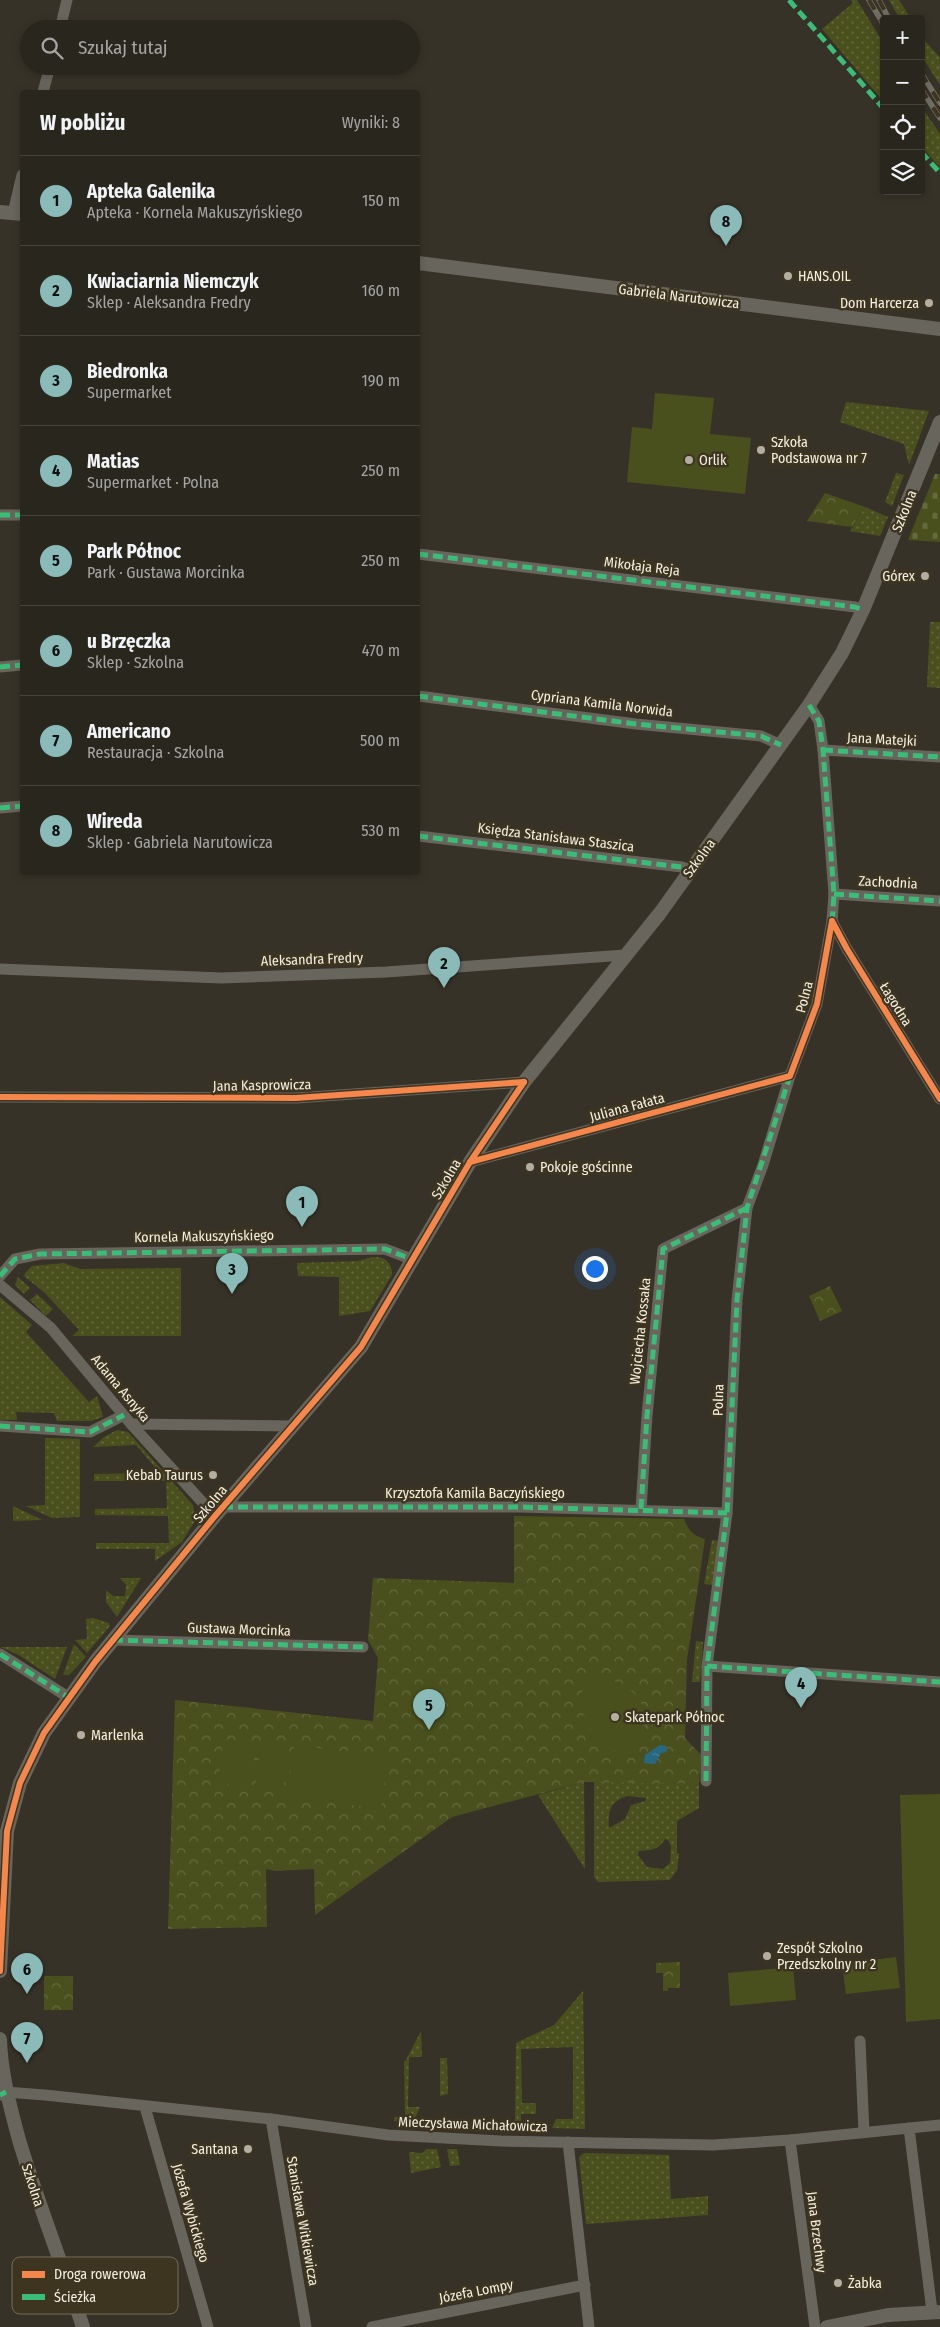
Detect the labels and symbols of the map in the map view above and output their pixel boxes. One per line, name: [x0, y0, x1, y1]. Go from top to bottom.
pin: 8: [710, 205, 742, 246]
place label: HANS.OIL: [798, 268, 851, 285]
marker: HANS.OIL: [782, 270, 794, 282]
street label: Gabriela Narutowicza: [618, 281, 740, 312]
place label: Dom Harcerza: [840, 295, 919, 312]
marker: Dom Harcerza: [923, 297, 935, 309]
place label: Szkoła Podstawowa nr 7: [771, 434, 867, 467]
marker: Szkoła Podstawowa nr 7: [755, 444, 767, 456]
place label: Orlik: [699, 452, 727, 469]
marker: Orlik: [683, 454, 695, 466]
street label: Szkolna: [888, 487, 921, 535]
street label: Mikołaja Reja: [603, 553, 681, 580]
place label: Górex: [882, 568, 916, 585]
marker: Górex: [919, 570, 931, 582]
street label: Cypriana Kamila Norwida: [530, 686, 674, 721]
street label: Jana Matejki: [847, 729, 917, 750]
street label: Księdza Stanisława Staszica: [477, 819, 635, 856]
street label: Szkolna: [680, 835, 719, 881]
street label: Zachodnia: [858, 872, 918, 893]
pin: 2: [428, 947, 460, 988]
street label: Aleksandra Fredry: [261, 949, 364, 970]
street label: Polna: [792, 979, 817, 1015]
street label: Łagodna: [875, 979, 916, 1029]
street label: Jana Kasprowicza: [213, 1076, 312, 1095]
street label: Juliana Fałata: [588, 1089, 667, 1126]
street label: Szkolna: [428, 1156, 465, 1203]
place label: Pokoje gościnne: [540, 1159, 633, 1176]
marker: Pokoje gościnne: [524, 1161, 536, 1173]
pin: 1: [286, 1186, 318, 1227]
street label: Kornela Makuszyńskiego: [134, 1227, 274, 1246]
pin: 3: [216, 1253, 248, 1294]
your location: [582, 1256, 608, 1282]
street label: Wojciecha Kossaka: [626, 1277, 655, 1385]
street label: Adama Asnyka: [88, 1351, 154, 1426]
street label: Polna: [709, 1383, 728, 1416]
place label: Kebab Taurus: [126, 1467, 203, 1484]
marker: Kebab Taurus: [207, 1469, 219, 1481]
street label: Szkolna: [190, 1482, 231, 1527]
street label: Krzysztofa Kamila Baczyńskiego: [385, 1485, 565, 1502]
street label: Gustawa Morcinka: [187, 1619, 291, 1640]
pin: 4: [785, 1667, 817, 1708]
pin: 5: [413, 1689, 445, 1730]
place label: Skatepark Północ: [625, 1709, 724, 1726]
marker: Skatepark Północ: [609, 1711, 621, 1723]
place label: Marlenka: [91, 1727, 144, 1744]
marker: Marlenka: [75, 1729, 87, 1741]
place label: Zespół Szkolno Przedszkolny nr 2: [777, 1940, 876, 1973]
marker: Zespół Szkolno Przedszkolny nr 2: [761, 1950, 773, 1962]
pin: 6: [11, 1953, 43, 1994]
pin: 7: [11, 2022, 43, 2063]
street label: Mieczysława Michałowicza: [398, 2113, 548, 2136]
place label: Santana: [191, 2141, 238, 2158]
marker: Santana: [242, 2143, 254, 2155]
street label: Stanisława Witkiewicza: [283, 2155, 322, 2287]
street label: Szkolna: [18, 2162, 47, 2209]
street label: Józefa Wybickiego: [168, 2162, 213, 2264]
street label: Jana Brzechwy: [803, 2190, 830, 2274]
legend: [12, 2257, 178, 2314]
text: Droga rowerowa: [54, 2266, 146, 2283]
place label: Żabka: [848, 2275, 882, 2292]
street label: Józefa Lompy: [438, 2276, 515, 2307]
marker: Żabka: [832, 2277, 844, 2289]
text: Ścieżka: [54, 2288, 96, 2306]

